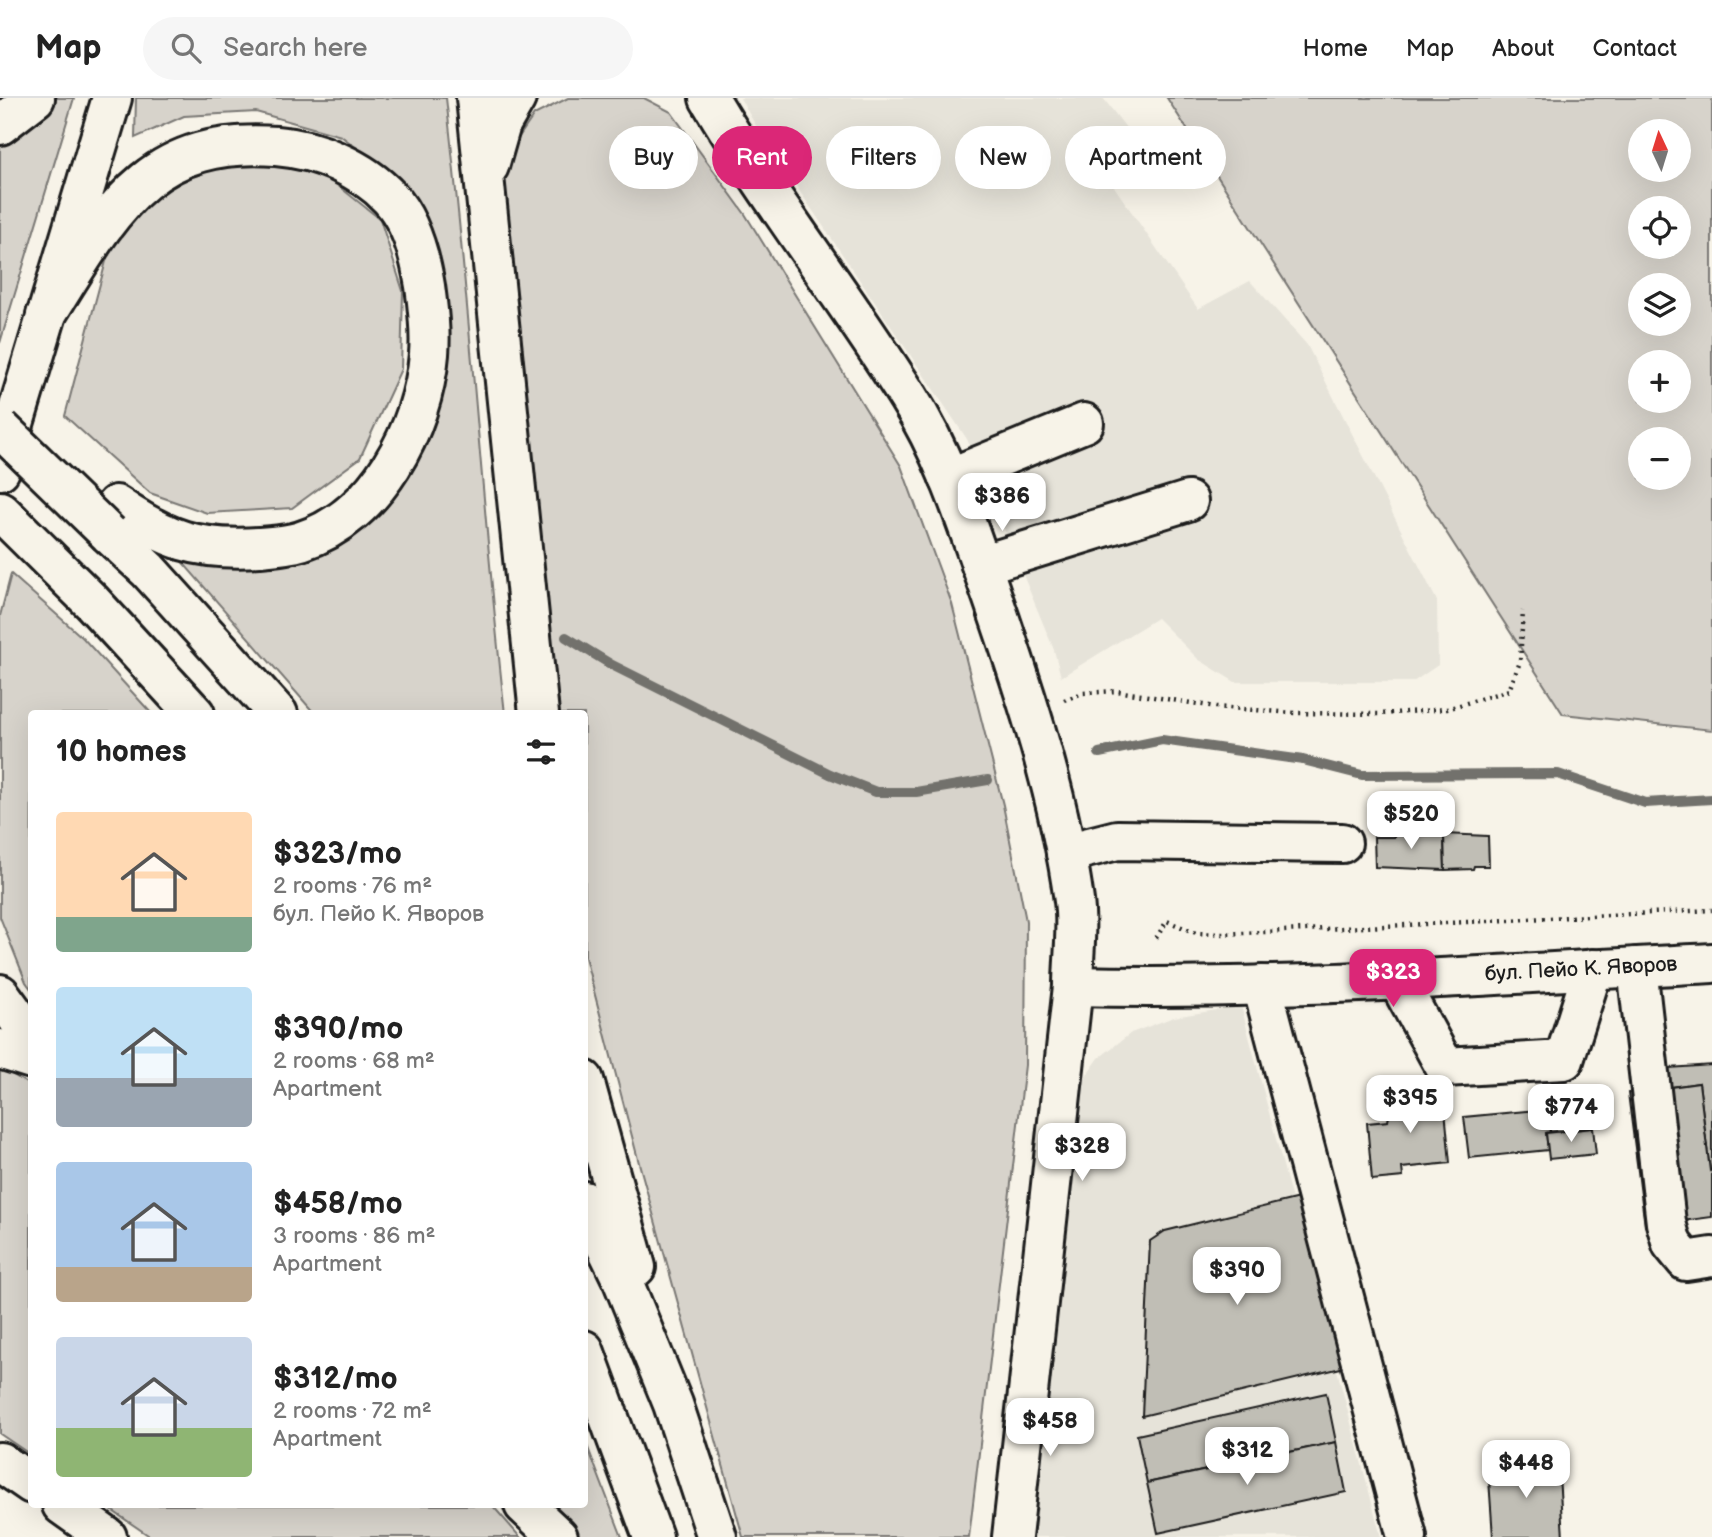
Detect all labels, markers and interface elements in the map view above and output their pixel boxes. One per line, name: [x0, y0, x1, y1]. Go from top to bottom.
search box: [143, 17, 633, 80]
text: Map: [35, 28, 101, 68]
icon: search: [167, 29, 205, 67]
text: Search here: [223, 33, 367, 64]
text: Home: [1303, 34, 1368, 63]
text: Map: [1406, 34, 1454, 63]
text: About: [1492, 34, 1554, 63]
text: Contact: [1592, 34, 1677, 63]
north arrow: [1628, 119, 1690, 182]
map controls: [1628, 119, 1691, 490]
chip: Buy: [609, 126, 698, 189]
chip: Rent: [712, 126, 812, 189]
chip: Filters: [826, 126, 941, 189]
chip: New: [955, 126, 1051, 189]
chip: Apartment: [1065, 126, 1226, 189]
button: locate: [1628, 196, 1691, 259]
button: layers: [1628, 273, 1691, 336]
button: +: [1628, 350, 1691, 413]
button: −: [1628, 427, 1691, 490]
pin: $386: [961, 474, 1043, 533]
text: $386: [974, 482, 1030, 510]
icon: filters: [522, 733, 560, 771]
text: 10 homes: [56, 734, 187, 770]
pin: $520: [1370, 792, 1452, 851]
text: $520: [1383, 800, 1439, 828]
text: $323/mo: [273, 836, 402, 872]
icon: home: [112, 840, 196, 924]
text: 2 rooms · 76 m²: [273, 872, 432, 900]
text: бул. Пейо К. Яворов: [273, 900, 484, 928]
pin: $323: [1352, 950, 1434, 1009]
street label: бул. Пейо К. Яворов: [1484, 951, 1678, 987]
text: $323: [1365, 958, 1421, 986]
text: $390/mo: [273, 1011, 403, 1047]
icon: home: [112, 1015, 196, 1099]
text: 2 rooms · 68 m²: [273, 1047, 435, 1075]
text: Apartment: [273, 1075, 382, 1103]
pin: $395: [1369, 1076, 1451, 1135]
text: $395: [1382, 1084, 1438, 1112]
pin: $774: [1530, 1084, 1612, 1144]
text: $774: [1544, 1093, 1598, 1121]
pin: $328: [1041, 1124, 1123, 1183]
text: $328: [1054, 1132, 1110, 1160]
text: $458/mo: [273, 1186, 403, 1222]
icon: home: [112, 1190, 196, 1274]
text: 3 rooms · 86 m²: [273, 1222, 435, 1250]
pin: $390: [1196, 1248, 1278, 1307]
text: Apartment: [273, 1250, 382, 1278]
text: $390: [1209, 1256, 1265, 1284]
text: $312/mo: [273, 1361, 398, 1397]
icon: home: [112, 1365, 196, 1449]
text: 2 rooms · 72 m²: [273, 1397, 432, 1425]
pin: $458: [1009, 1398, 1091, 1458]
text: $458: [1022, 1407, 1078, 1435]
text: Apartment: [273, 1425, 382, 1453]
pin: $312: [1206, 1428, 1288, 1487]
text: $312: [1221, 1436, 1273, 1464]
pin: $448: [1485, 1440, 1567, 1500]
text: $448: [1498, 1449, 1554, 1477]

